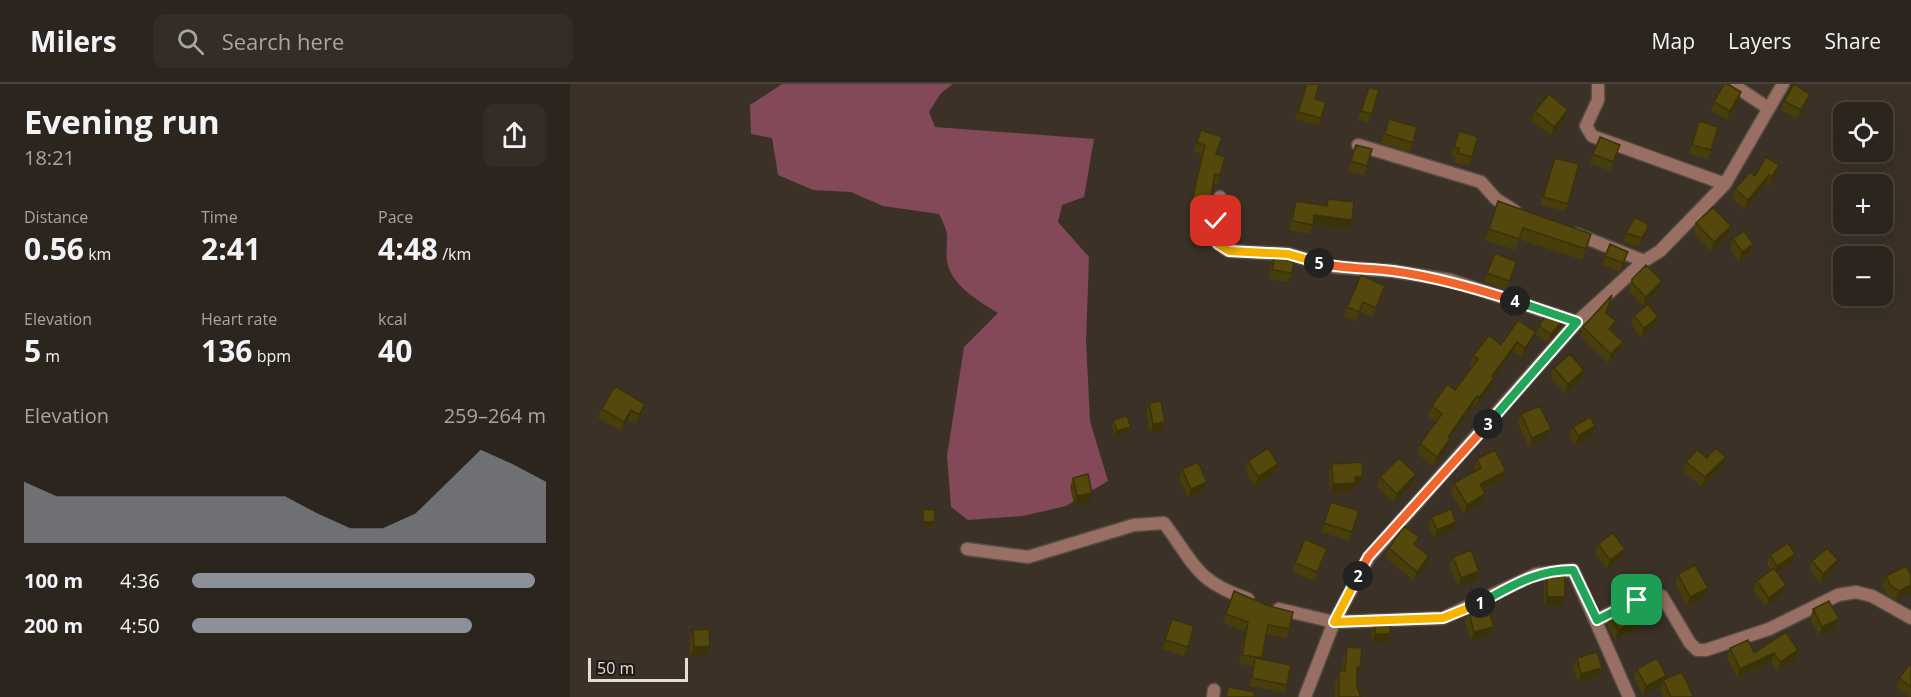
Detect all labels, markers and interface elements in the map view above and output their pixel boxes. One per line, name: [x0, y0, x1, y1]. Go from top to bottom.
search box: [153, 14, 573, 68]
text: Milers: [30, 22, 117, 60]
icon: search: [174, 25, 207, 58]
text: Search here: [222, 26, 344, 56]
text: Map: [1652, 27, 1695, 55]
text: Layers: [1728, 27, 1792, 55]
text: Share: [1825, 27, 1881, 55]
text: Evening run: [24, 99, 220, 144]
map controls: [1833, 102, 1893, 306]
button: locate: [1833, 102, 1893, 162]
button: share: [483, 104, 546, 167]
text: 18:21: [24, 144, 75, 171]
button: +: [1833, 174, 1893, 234]
pin: [1190, 195, 1241, 246]
icon: check: [1199, 204, 1232, 237]
text: Distance: [24, 206, 88, 228]
text: Time: [201, 206, 238, 228]
text: Pace: [378, 206, 413, 228]
text: 0.56: [24, 228, 84, 269]
text: 2:41: [201, 228, 261, 269]
text: 4:48: [378, 228, 438, 269]
text: km: [84, 243, 111, 265]
text: /km: [438, 243, 471, 265]
button: −: [1833, 246, 1893, 306]
pin: 5: [1304, 248, 1334, 278]
text: 5: [1314, 252, 1324, 274]
pin: 4: [1500, 286, 1530, 316]
text: 4: [1510, 290, 1520, 312]
text: Elevation: [24, 308, 92, 330]
text: Heart rate: [201, 308, 277, 330]
text: kcal: [378, 308, 407, 330]
text: 5: [24, 330, 41, 371]
text: 136: [201, 330, 252, 371]
text: 40: [378, 330, 412, 371]
text: m: [41, 345, 60, 367]
text: bpm: [252, 345, 291, 367]
text: Elevation: [24, 402, 109, 429]
text: 259–264 m: [444, 402, 546, 429]
pin: 3: [1473, 409, 1503, 439]
text: 3: [1483, 413, 1493, 435]
pin: 2: [1343, 561, 1373, 591]
text: 2: [1353, 565, 1363, 587]
text: 100 m: [24, 567, 83, 594]
text: 4:36: [120, 567, 160, 594]
pin: [1611, 574, 1662, 625]
icon: arrive: [1620, 583, 1653, 616]
pin: 1: [1465, 588, 1495, 618]
text: 1: [1475, 592, 1485, 614]
text: 200 m: [24, 612, 83, 639]
text: 4:50: [120, 612, 160, 639]
scale bar: [588, 655, 688, 682]
text: 50 m: [597, 657, 634, 679]

